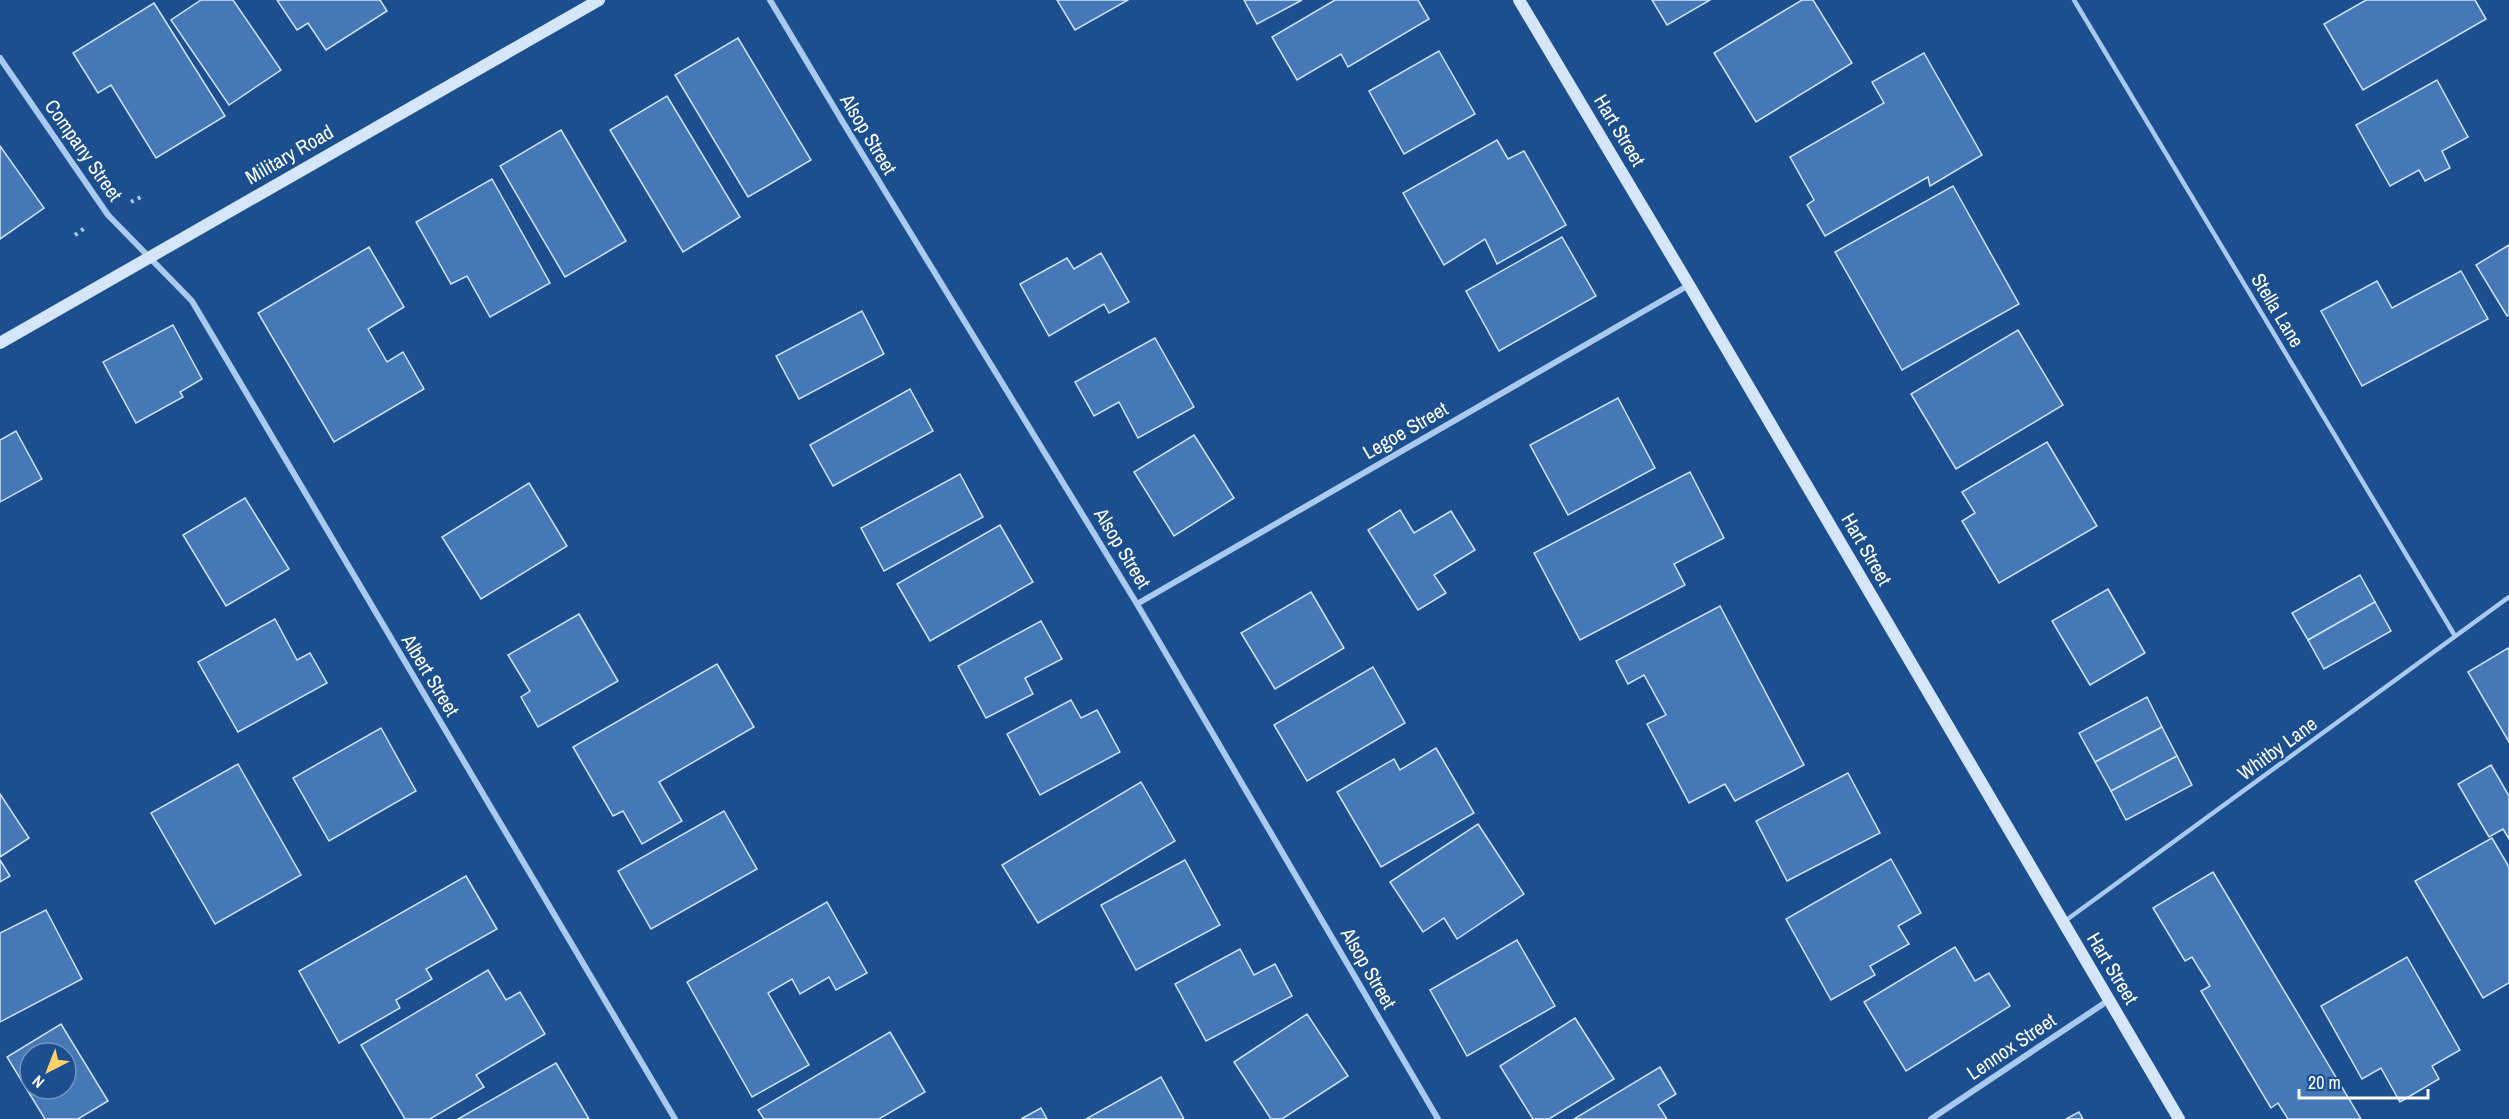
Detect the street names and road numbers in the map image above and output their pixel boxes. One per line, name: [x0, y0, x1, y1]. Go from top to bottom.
street label: Alsop Street: [834, 88, 904, 180]
street label: Hart Street: [1588, 89, 1652, 171]
street label: Company Street: [39, 94, 129, 207]
street label: Military Road: [240, 118, 338, 190]
street label: Stella Lane: [2245, 268, 2311, 352]
street label: Legoe Street: [1358, 395, 1453, 465]
street label: Alsop Street: [1088, 502, 1158, 594]
street label: Hart Street: [1835, 508, 1899, 590]
street label: Albert Street: [395, 628, 466, 721]
street label: Whitby Lane: [2232, 710, 2322, 786]
street label: Alsop Street: [1334, 922, 1403, 1014]
street label: Hart Street: [2081, 927, 2145, 1009]
street label: Lennox Street: [1961, 1006, 2061, 1086]

